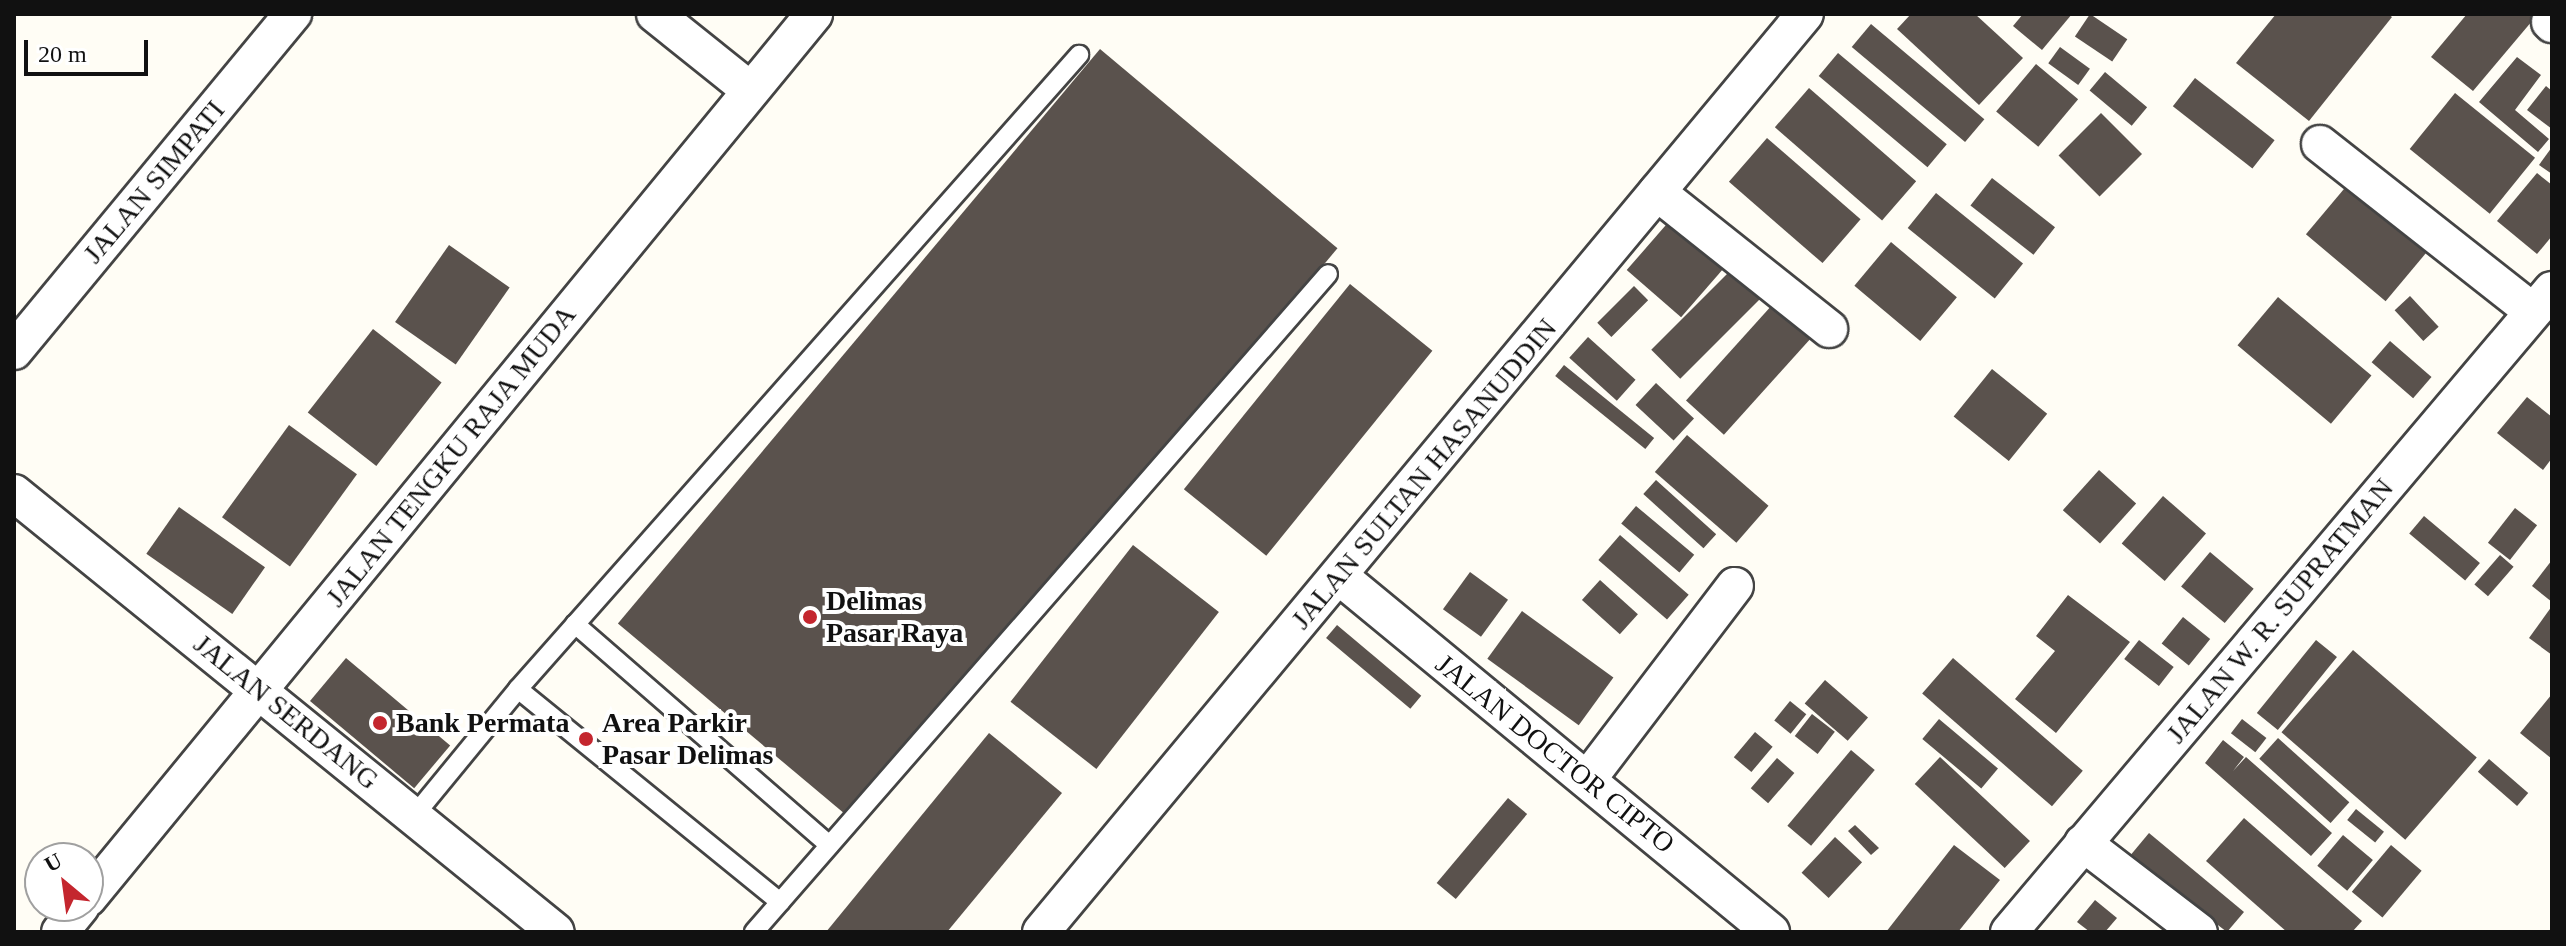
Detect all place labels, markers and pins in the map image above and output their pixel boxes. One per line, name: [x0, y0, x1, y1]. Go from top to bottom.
place label: Delimas Pasar Raya: [826, 584, 964, 650]
marker: Delimas Pasar Raya: [801, 608, 819, 626]
place label: Bank Permata: [396, 706, 569, 740]
place label: Area Parkir Pasar Delimas: [602, 706, 774, 772]
marker: Bank Permata: [371, 714, 389, 732]
marker: Area Parkir Pasar Delimas: [577, 730, 595, 748]

